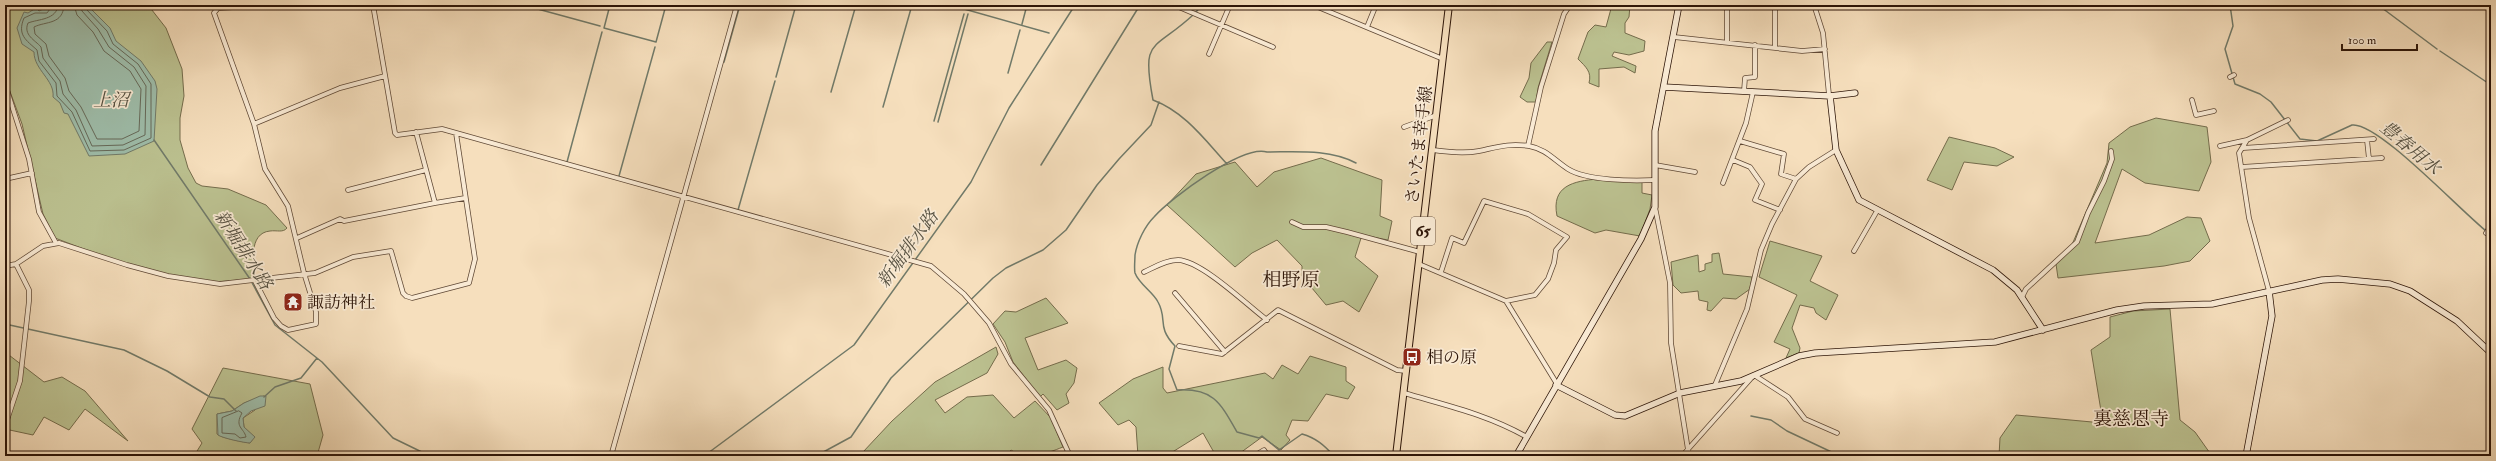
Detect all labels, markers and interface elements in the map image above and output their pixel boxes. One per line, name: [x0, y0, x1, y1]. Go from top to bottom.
scale bar: [2342, 26, 2417, 52]
text: 100 m: [2348, 33, 2377, 48]
street label: さいたま幸手線: [1401, 85, 1437, 205]
water label: 上沼: [93, 89, 132, 112]
water label: 豊春用水: [2375, 116, 2447, 181]
water label: 新堀排水路: [872, 204, 945, 292]
water label: 新堀排水路: [209, 206, 278, 296]
road number: 65: [1411, 217, 1435, 245]
district label: 相野原: [1262, 268, 1320, 292]
temple icon: 諏訪神社: [282, 291, 304, 313]
place label: 諏訪神社: [307, 292, 375, 313]
bus stop icon: 相の原: [1401, 346, 1423, 368]
place label: 相の原: [1426, 347, 1477, 368]
district label: 裏慈恩寺: [2093, 407, 2169, 431]

